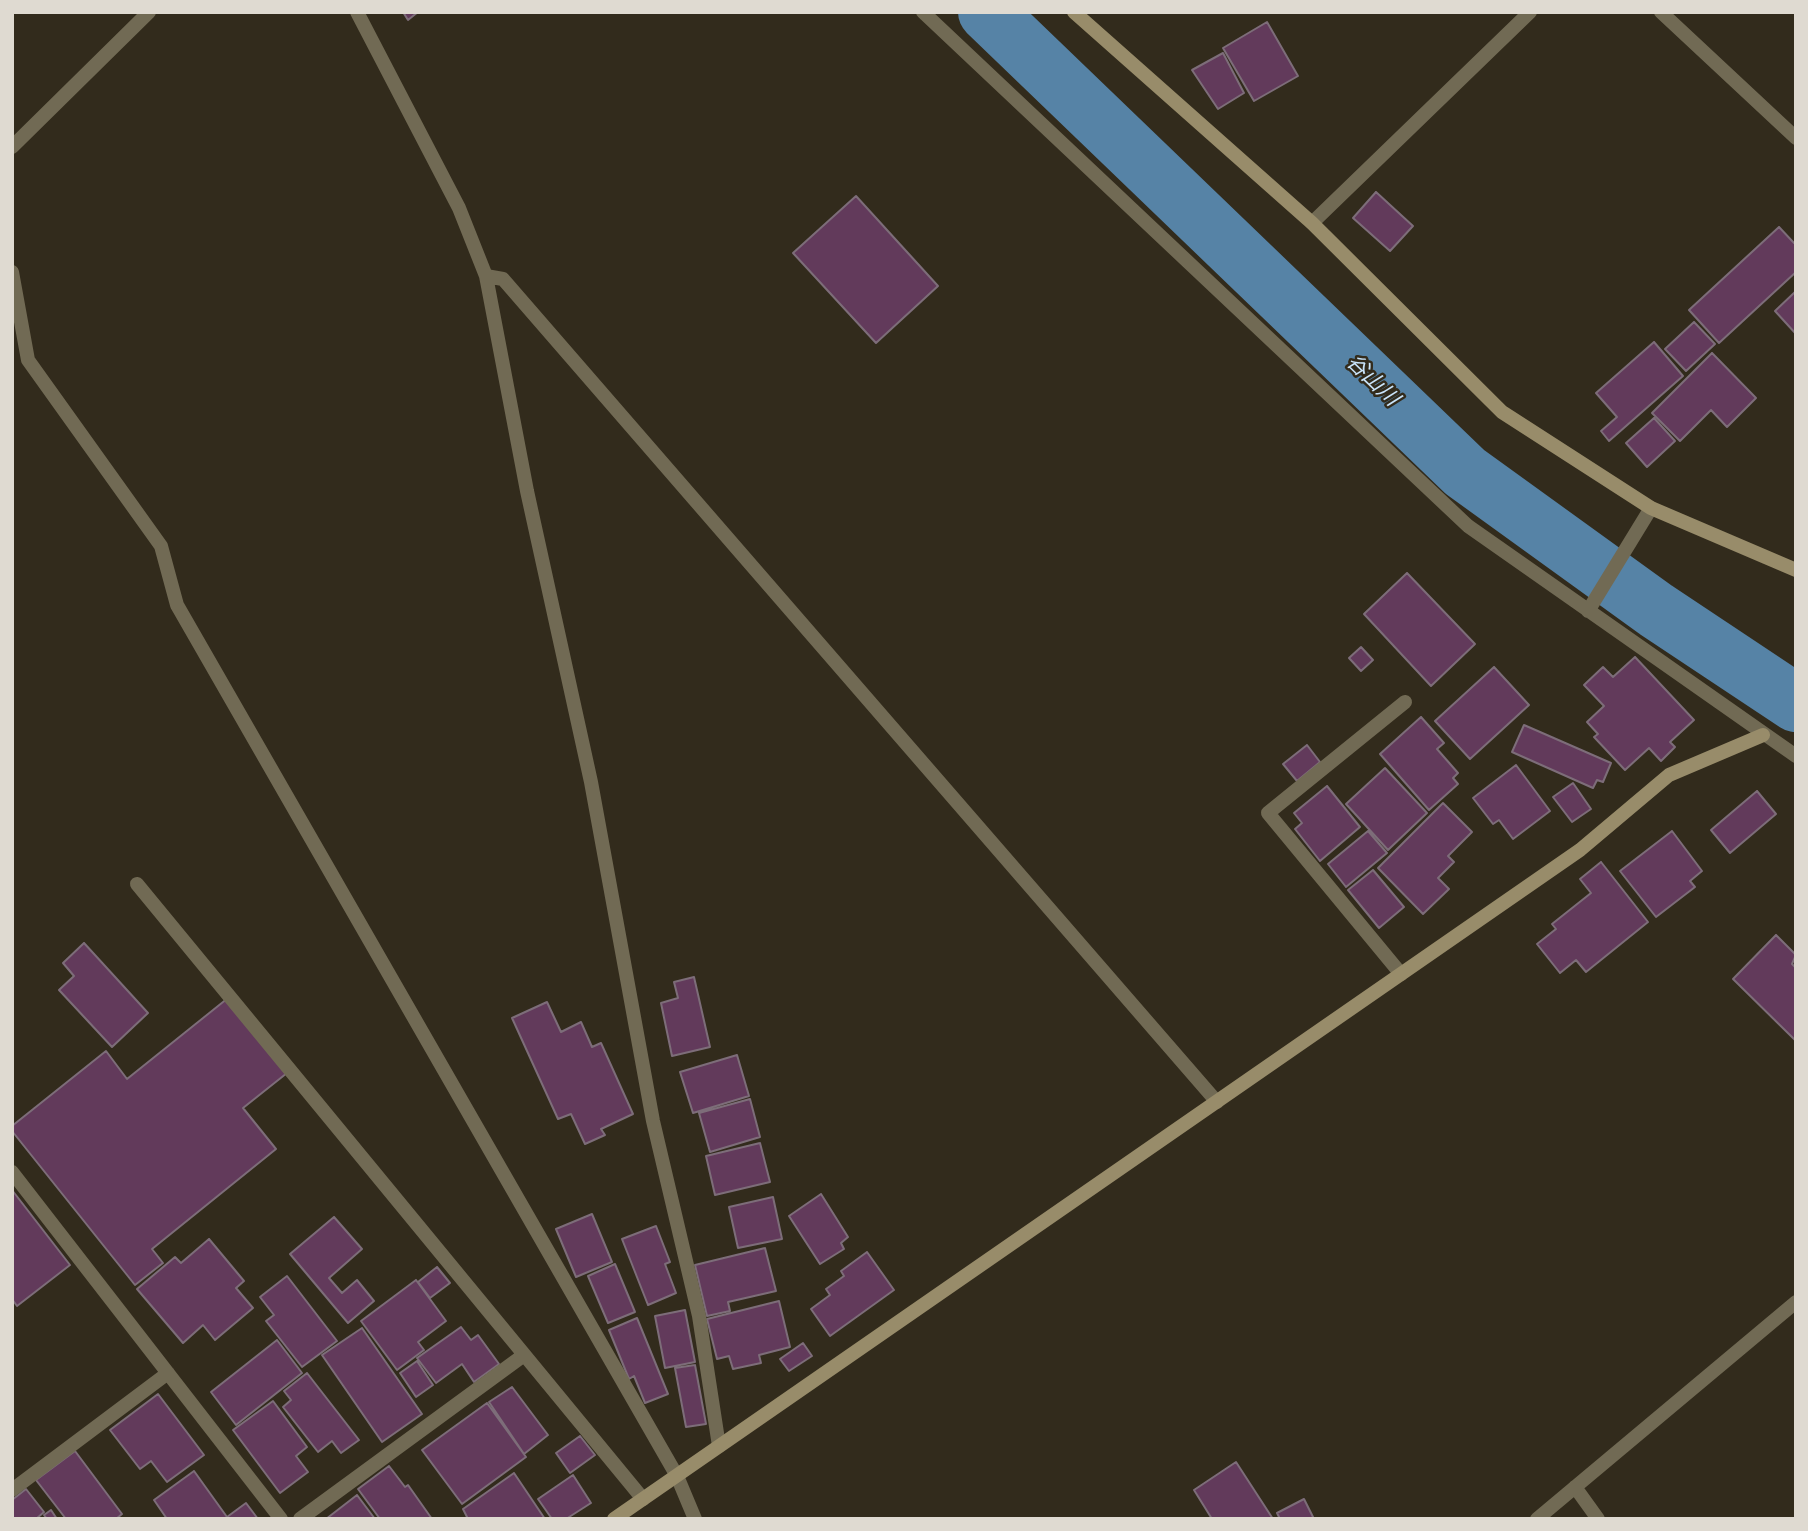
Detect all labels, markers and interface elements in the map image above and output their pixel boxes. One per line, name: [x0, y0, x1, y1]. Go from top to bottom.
water label: 谷山川: [1340, 351, 1402, 413]

